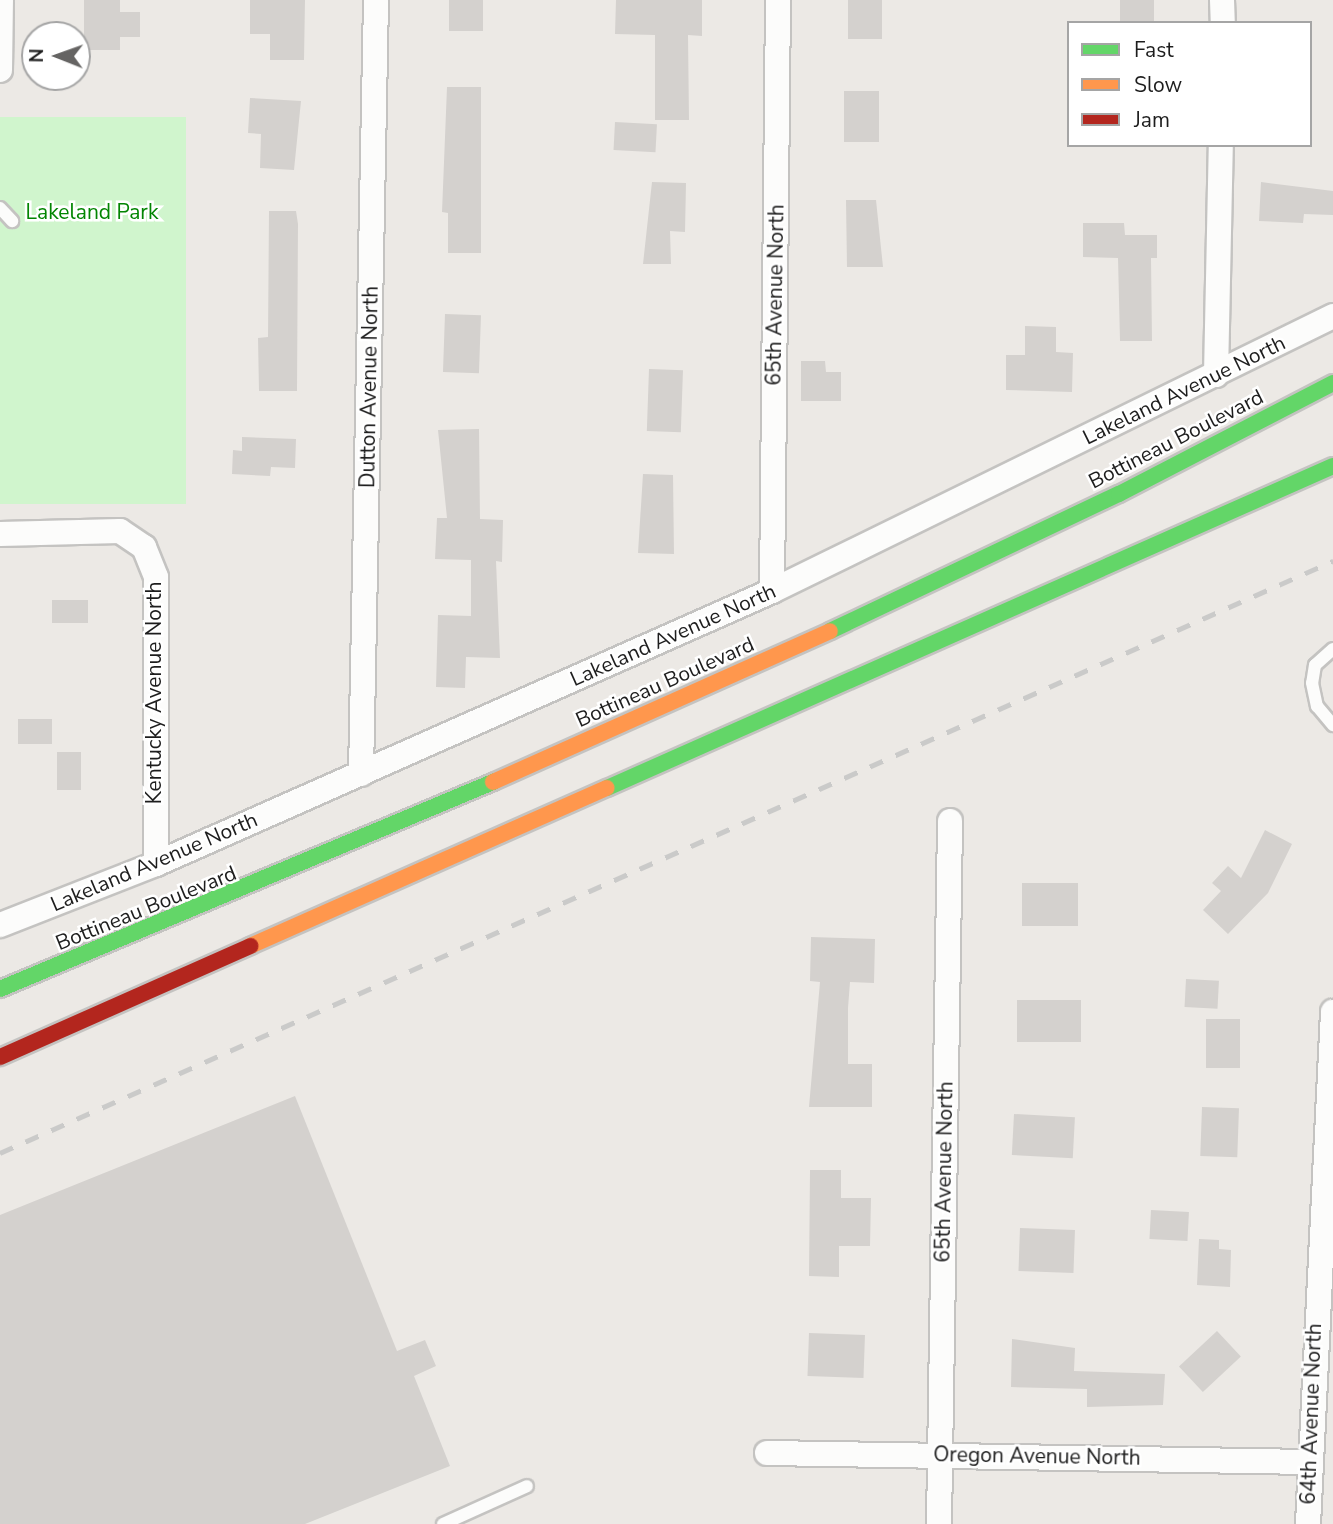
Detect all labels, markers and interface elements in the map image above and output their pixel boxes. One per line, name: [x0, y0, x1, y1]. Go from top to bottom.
north arrow: [21, 21, 91, 91]
legend: [1067, 21, 1312, 147]
text: Fast: [1134, 36, 1174, 64]
text: N: [24, 48, 50, 63]
text: Slow: [1134, 71, 1182, 99]
text: Jam: [1134, 106, 1170, 134]
park label: Lakeland Park: [26, 199, 158, 225]
street label: 65th Avenue North: [761, 204, 789, 386]
street label: Dutton Avenue North: [355, 286, 383, 488]
street label: Lakeland Avenue North: [1079, 330, 1289, 450]
street label: Bottineau Boulevard: [1084, 384, 1268, 494]
street label: Lakeland Avenue North: [566, 578, 780, 692]
street label: Kentucky Avenue North: [141, 582, 167, 804]
street label: Bottineau Boulevard: [572, 631, 758, 733]
street label: Lakeland Avenue North: [47, 807, 261, 917]
street label: Bottineau Boulevard: [52, 860, 240, 956]
street label: 65th Avenue North: [930, 1081, 958, 1263]
street label: 64th Avenue North: [1295, 1323, 1327, 1505]
street label: Oregon Avenue North: [933, 1442, 1141, 1470]

